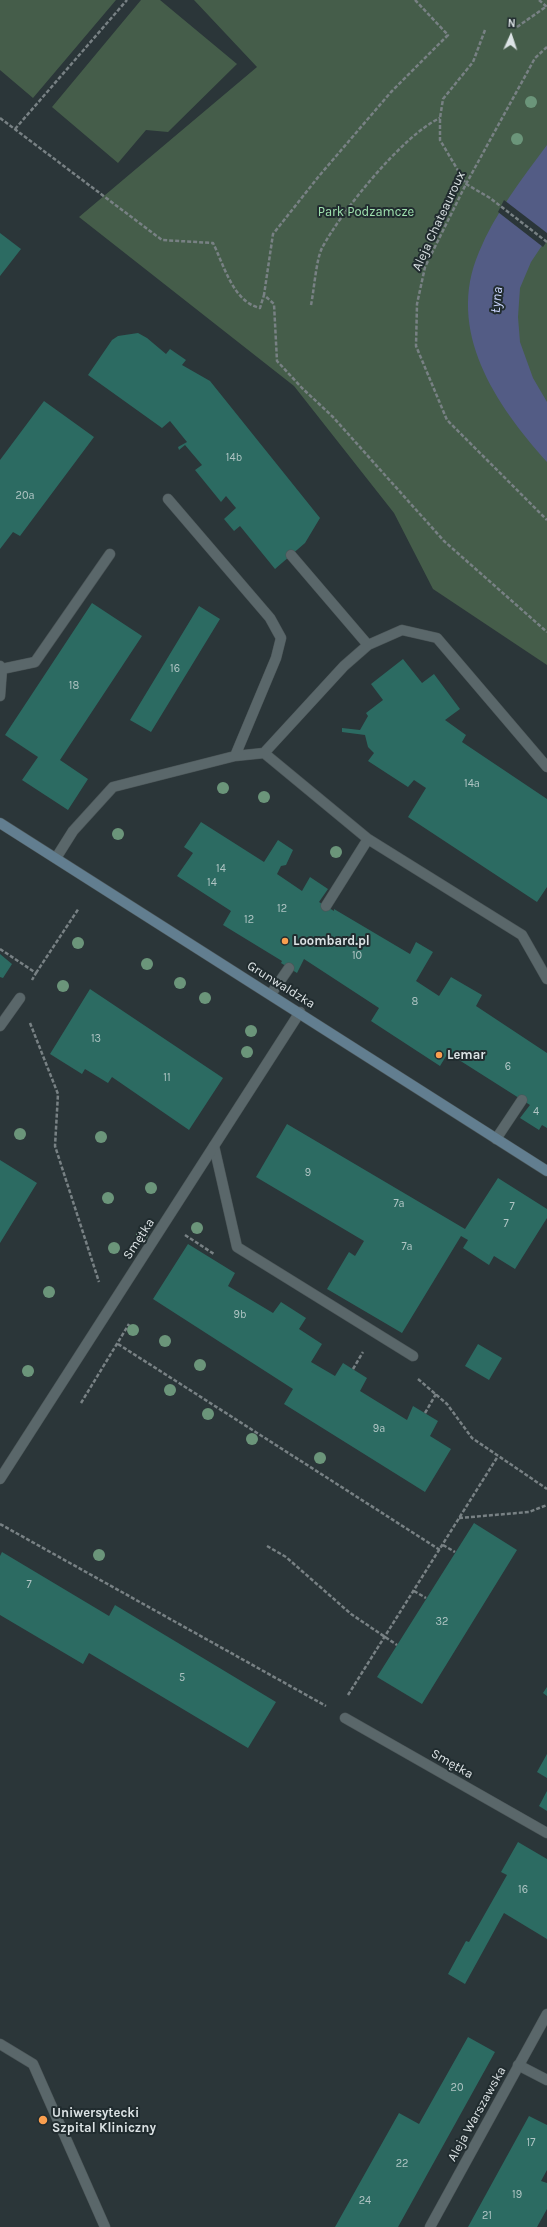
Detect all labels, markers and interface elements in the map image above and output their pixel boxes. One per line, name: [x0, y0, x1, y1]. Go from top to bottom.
north arrow: [491, 16, 531, 56]
text: N: [507, 17, 516, 30]
street label: Aleja Chateauroux: [409, 169, 469, 273]
park label: Park Podzamcze: [318, 204, 414, 220]
water label: Łyna: [487, 286, 507, 314]
house number: 14b: [226, 451, 242, 465]
house number: 20a: [16, 489, 34, 503]
house number: 16: [170, 662, 180, 676]
house number: 18: [69, 679, 79, 693]
house number: 14a: [464, 777, 480, 791]
house number: 14: [216, 862, 226, 876]
house number: 14: [207, 876, 217, 890]
house number: 12: [277, 902, 287, 916]
house number: 12: [244, 913, 254, 927]
place label: Loombard.pl: [293, 933, 370, 949]
marker: Loombard.pl: [280, 936, 290, 946]
house number: 10: [352, 949, 362, 963]
street label: Grunwaldzka: [244, 958, 318, 1012]
house number: 8: [412, 995, 418, 1009]
house number: 13: [91, 1032, 101, 1046]
place label: Lemar: [447, 1047, 485, 1063]
marker: Lemar: [434, 1050, 444, 1060]
house number: 6: [505, 1060, 511, 1074]
house number: 11: [163, 1071, 171, 1085]
house number: 4: [533, 1105, 539, 1119]
house number: 9: [305, 1166, 311, 1180]
house number: 7a: [393, 1197, 405, 1211]
house number: 7: [509, 1200, 515, 1214]
street label: Smętka: [120, 1215, 158, 1263]
house number: 7: [503, 1217, 509, 1231]
house number: 7a: [401, 1240, 413, 1254]
house number: 9b: [234, 1308, 246, 1322]
house number: 9a: [373, 1422, 385, 1436]
house number: 7: [26, 1578, 32, 1592]
house number: 32: [436, 1615, 448, 1629]
house number: 5: [179, 1671, 185, 1685]
street label: Smętka: [428, 1746, 476, 1782]
house number: 16: [518, 1883, 528, 1897]
street label: Aleja Warszawska: [444, 2064, 510, 2164]
house number: 20: [451, 2081, 463, 2095]
place label: Uniwersytecki Szpital Kliniczny: [52, 2105, 156, 2136]
marker: Uniwersytecki Szpital Kliniczny: [37, 2114, 49, 2126]
house number: 17: [527, 2136, 535, 2150]
house number: 22: [396, 2157, 408, 2171]
house number: 19: [512, 2188, 522, 2202]
house number: 24: [359, 2194, 371, 2208]
house number: 21: [482, 2209, 492, 2223]

